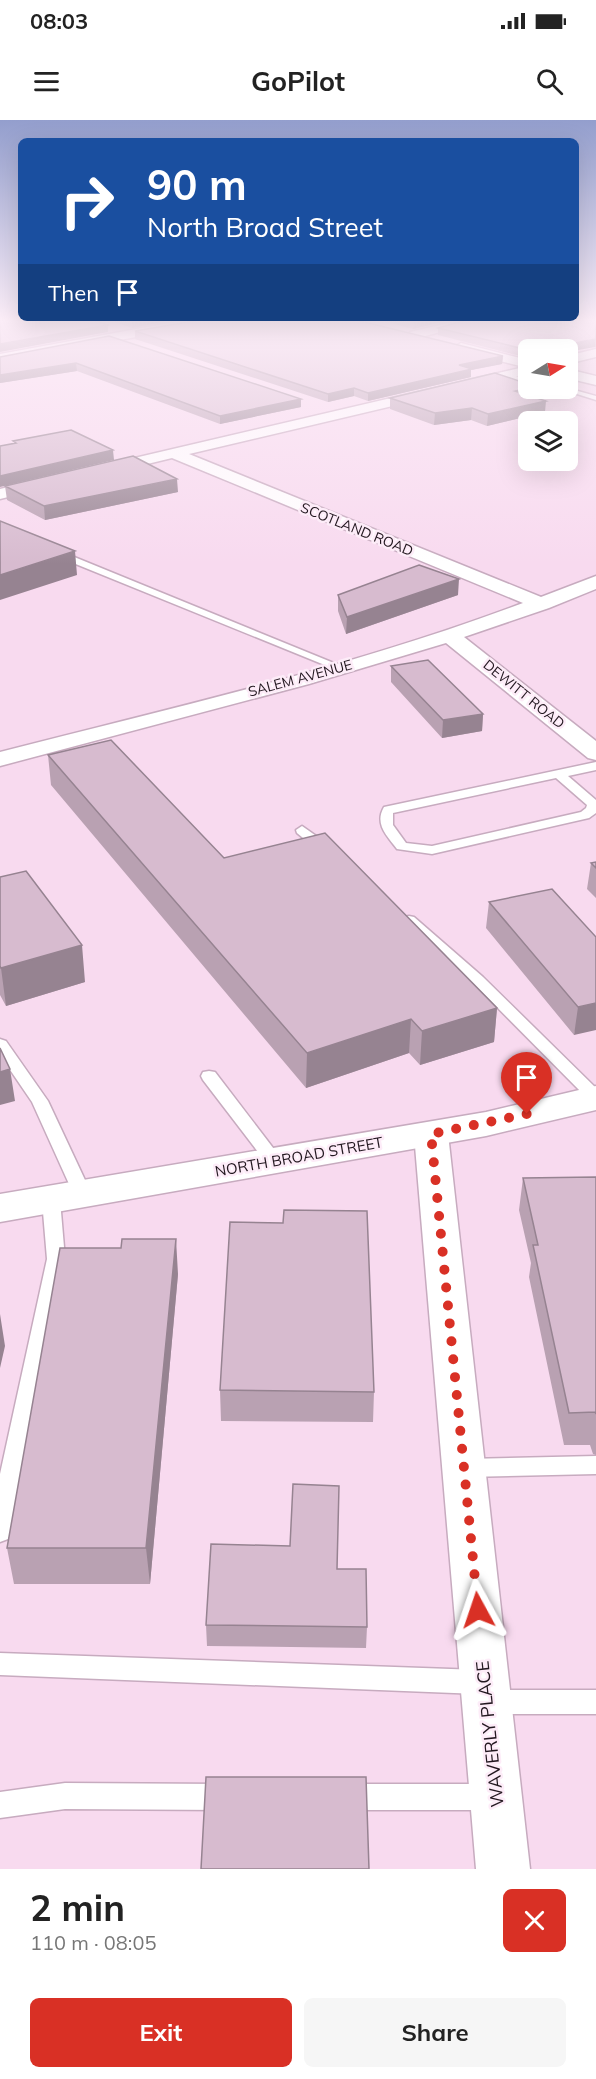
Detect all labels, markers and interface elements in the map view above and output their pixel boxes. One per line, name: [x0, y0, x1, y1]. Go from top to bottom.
text: 08:03: [30, 7, 88, 35]
text: GoPilot: [251, 64, 345, 98]
icon: menu: [30, 65, 63, 98]
icon: search: [533, 65, 566, 98]
text: 90 m: [147, 158, 247, 211]
icon: right: [48, 162, 126, 240]
text: North Broad Street: [147, 210, 383, 244]
icon: arrive: [111, 276, 144, 309]
text: Then: [48, 279, 99, 307]
north arrow: [518, 339, 578, 399]
map controls: [518, 339, 578, 471]
button: layers: [518, 411, 578, 471]
street label: SCOTLAND ROAD: [298, 498, 416, 560]
street label: SALEM AVENUE: [246, 655, 354, 701]
street label: DEWITT ROAD: [480, 656, 568, 732]
pin: [501, 1052, 552, 1114]
icon: arrive: [510, 1061, 543, 1094]
street label: NORTH BROAD STREET: [213, 1132, 384, 1181]
position arrow: [446, 1578, 510, 1642]
street label: WAVERLY PLACE: [470, 1660, 509, 1808]
text: 2 min: [30, 1885, 125, 1930]
button: close: [503, 1889, 566, 1952]
text: 110 m · 08:05: [30, 1930, 156, 1955]
button: Exit: [30, 1998, 292, 2067]
button: Share: [304, 1998, 566, 2067]

